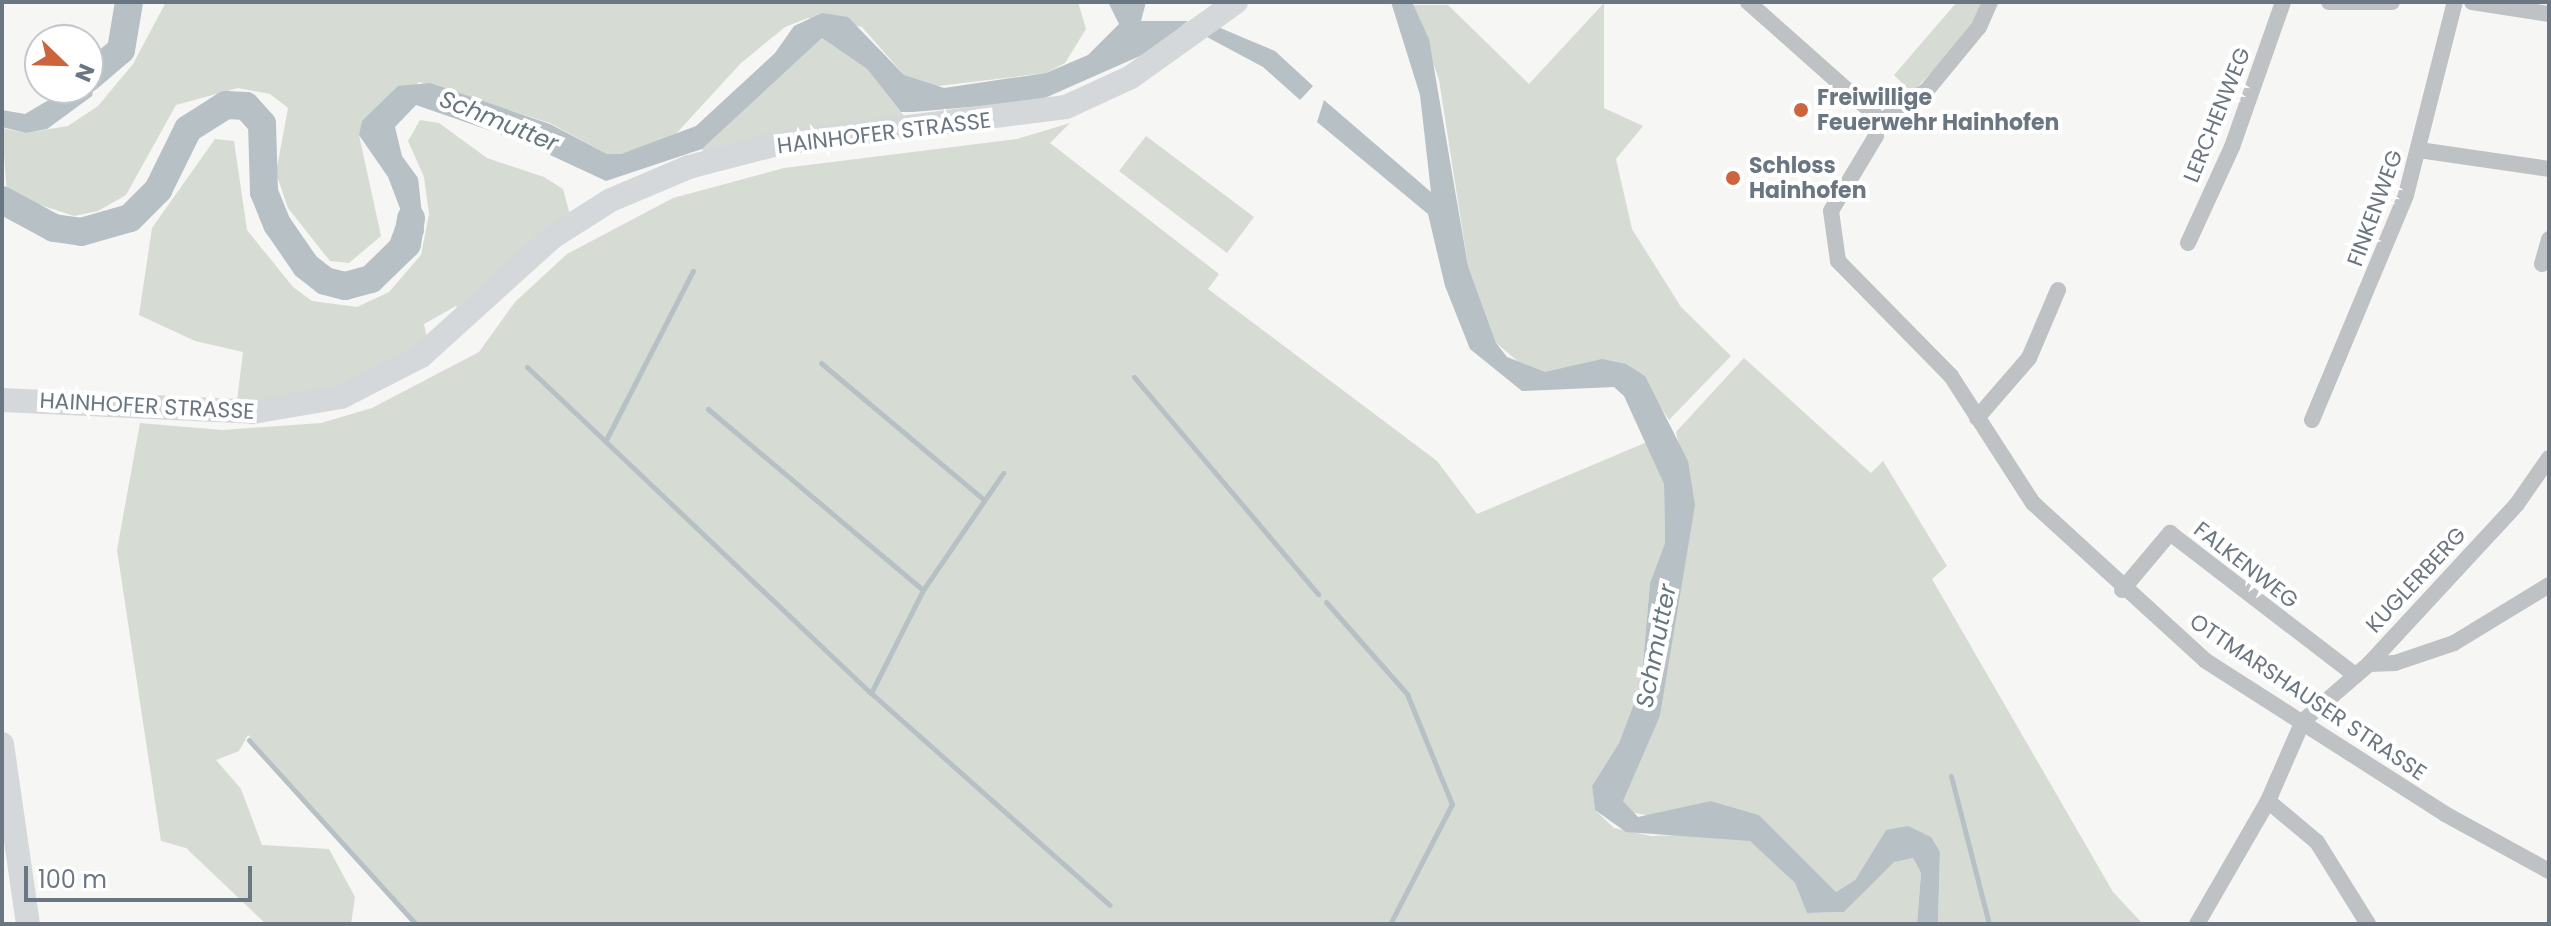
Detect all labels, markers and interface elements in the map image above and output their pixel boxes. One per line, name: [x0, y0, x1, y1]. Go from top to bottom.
north arrow: [24, 24, 104, 104]
street label: LERCHENWEG: [2178, 44, 2256, 186]
text: N: [67, 59, 102, 86]
water label: Schmutter: [436, 84, 562, 158]
place label: Freiwillige Feuerwehr Hainhofen: [1817, 84, 2059, 136]
marker: Freiwillige Feuerwehr Hainhofen: [1792, 101, 1810, 119]
street label: HAINHOFER STRASSE: [776, 107, 992, 159]
street label: FINKENWEG: [2342, 146, 2408, 270]
place label: Schloss Hainhofen: [1749, 152, 1866, 204]
marker: Schloss Hainhofen: [1724, 169, 1742, 187]
street label: HAINHOFER STRASSE: [39, 387, 255, 425]
street label: FALKENWEG: [2189, 516, 2303, 614]
street label: KUGLERBERG: [2360, 522, 2472, 638]
water label: Schmutter: [1630, 582, 1682, 710]
street label: OTTMARSHAUSER STRASSE: [2185, 608, 2431, 786]
scale bar: [28, 850, 256, 900]
text: 100 m: [38, 863, 107, 896]

